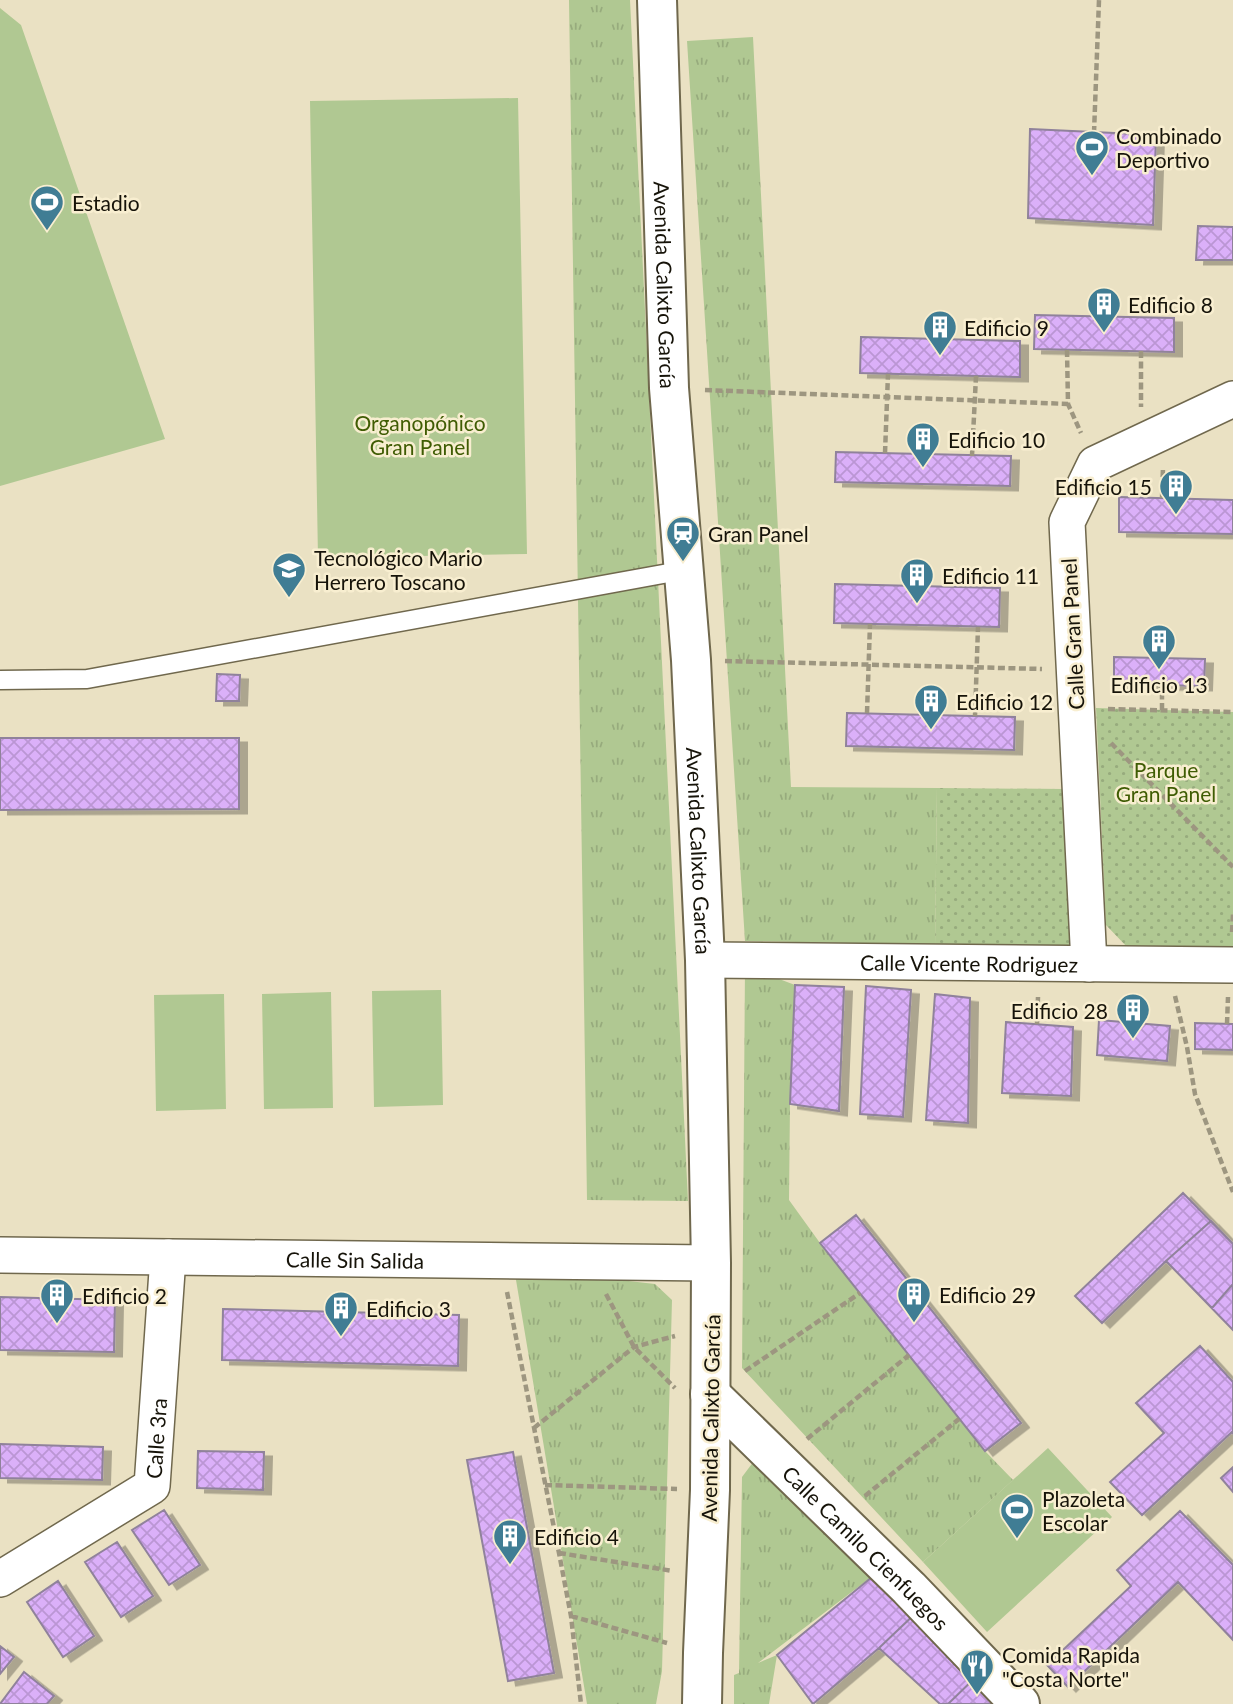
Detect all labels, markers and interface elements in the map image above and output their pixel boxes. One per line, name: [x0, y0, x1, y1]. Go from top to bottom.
place label: Combinado Deportivo: [1116, 123, 1222, 172]
sports icon: Combinado Deportivo: [1073, 128, 1111, 177]
street label: Avenida Calixto García: [650, 181, 682, 389]
sports icon: Estadio: [28, 183, 66, 232]
place label: Estadio: [72, 190, 140, 215]
building icon: Edificio 8: [1085, 285, 1123, 334]
place label: Edificio 8: [1128, 292, 1213, 317]
building icon: Edificio 9: [921, 308, 959, 357]
place label: Edificio 9: [964, 315, 1049, 340]
park label: Organopónico Gran Panel: [354, 410, 486, 459]
building icon: Edificio 10: [904, 420, 942, 469]
place label: Edificio 10: [948, 427, 1045, 452]
building icon: Edificio 15: [1157, 467, 1195, 516]
place label: Edificio 15: [1055, 474, 1152, 499]
station icon: Gran Panel: [664, 514, 702, 563]
place label: Gran Panel: [708, 521, 809, 546]
place label: Tecnológico Mario Herrero Toscano: [314, 545, 483, 594]
school or university icon: Tecnológico Mario Herrero Toscano: [270, 550, 308, 599]
building icon: Edificio 11: [898, 556, 936, 605]
street label: Calle Gran Panel: [1056, 558, 1088, 710]
place label: Edificio 11: [942, 563, 1039, 588]
building icon: Edificio 13: [1140, 622, 1178, 671]
place label: Edificio 13: [1110, 672, 1208, 697]
building icon: Edificio 12: [912, 682, 950, 731]
place label: Edificio 12: [956, 689, 1053, 714]
street label: Avenida Calixto García: [683, 746, 717, 955]
park label: Parque Gran Panel: [1116, 757, 1216, 806]
street label: Calle Vicente Rodriguez: [860, 949, 1078, 976]
building icon: Edificio 28: [1114, 991, 1152, 1040]
place label: Edificio 28: [1011, 998, 1108, 1023]
street label: Calle Sin Salida: [286, 1246, 424, 1272]
building icon: Edificio 29: [895, 1275, 933, 1324]
building icon: Edificio 2: [38, 1276, 76, 1325]
place label: Edificio 29: [939, 1282, 1036, 1307]
place label: Edificio 2: [82, 1283, 167, 1308]
building icon: Edificio 3: [322, 1289, 360, 1338]
place label: Edificio 3: [366, 1296, 451, 1321]
street label: Avenida Calixto García: [696, 1314, 724, 1522]
street label: Calle 3ra: [140, 1397, 171, 1480]
street label: Calle Camilo Cienfuegos: [778, 1460, 955, 1635]
place label: Plazoleta Escolar: [1042, 1486, 1125, 1535]
sports icon: Plazoleta Escolar: [998, 1491, 1036, 1540]
building icon: Edificio 4: [491, 1517, 529, 1566]
place label: Edificio 4: [534, 1524, 619, 1549]
place label: Comida Rapida "Costa Norte": [1002, 1642, 1140, 1691]
restaurant icon: Comida Rapida "Costa Norte": [958, 1647, 996, 1696]

